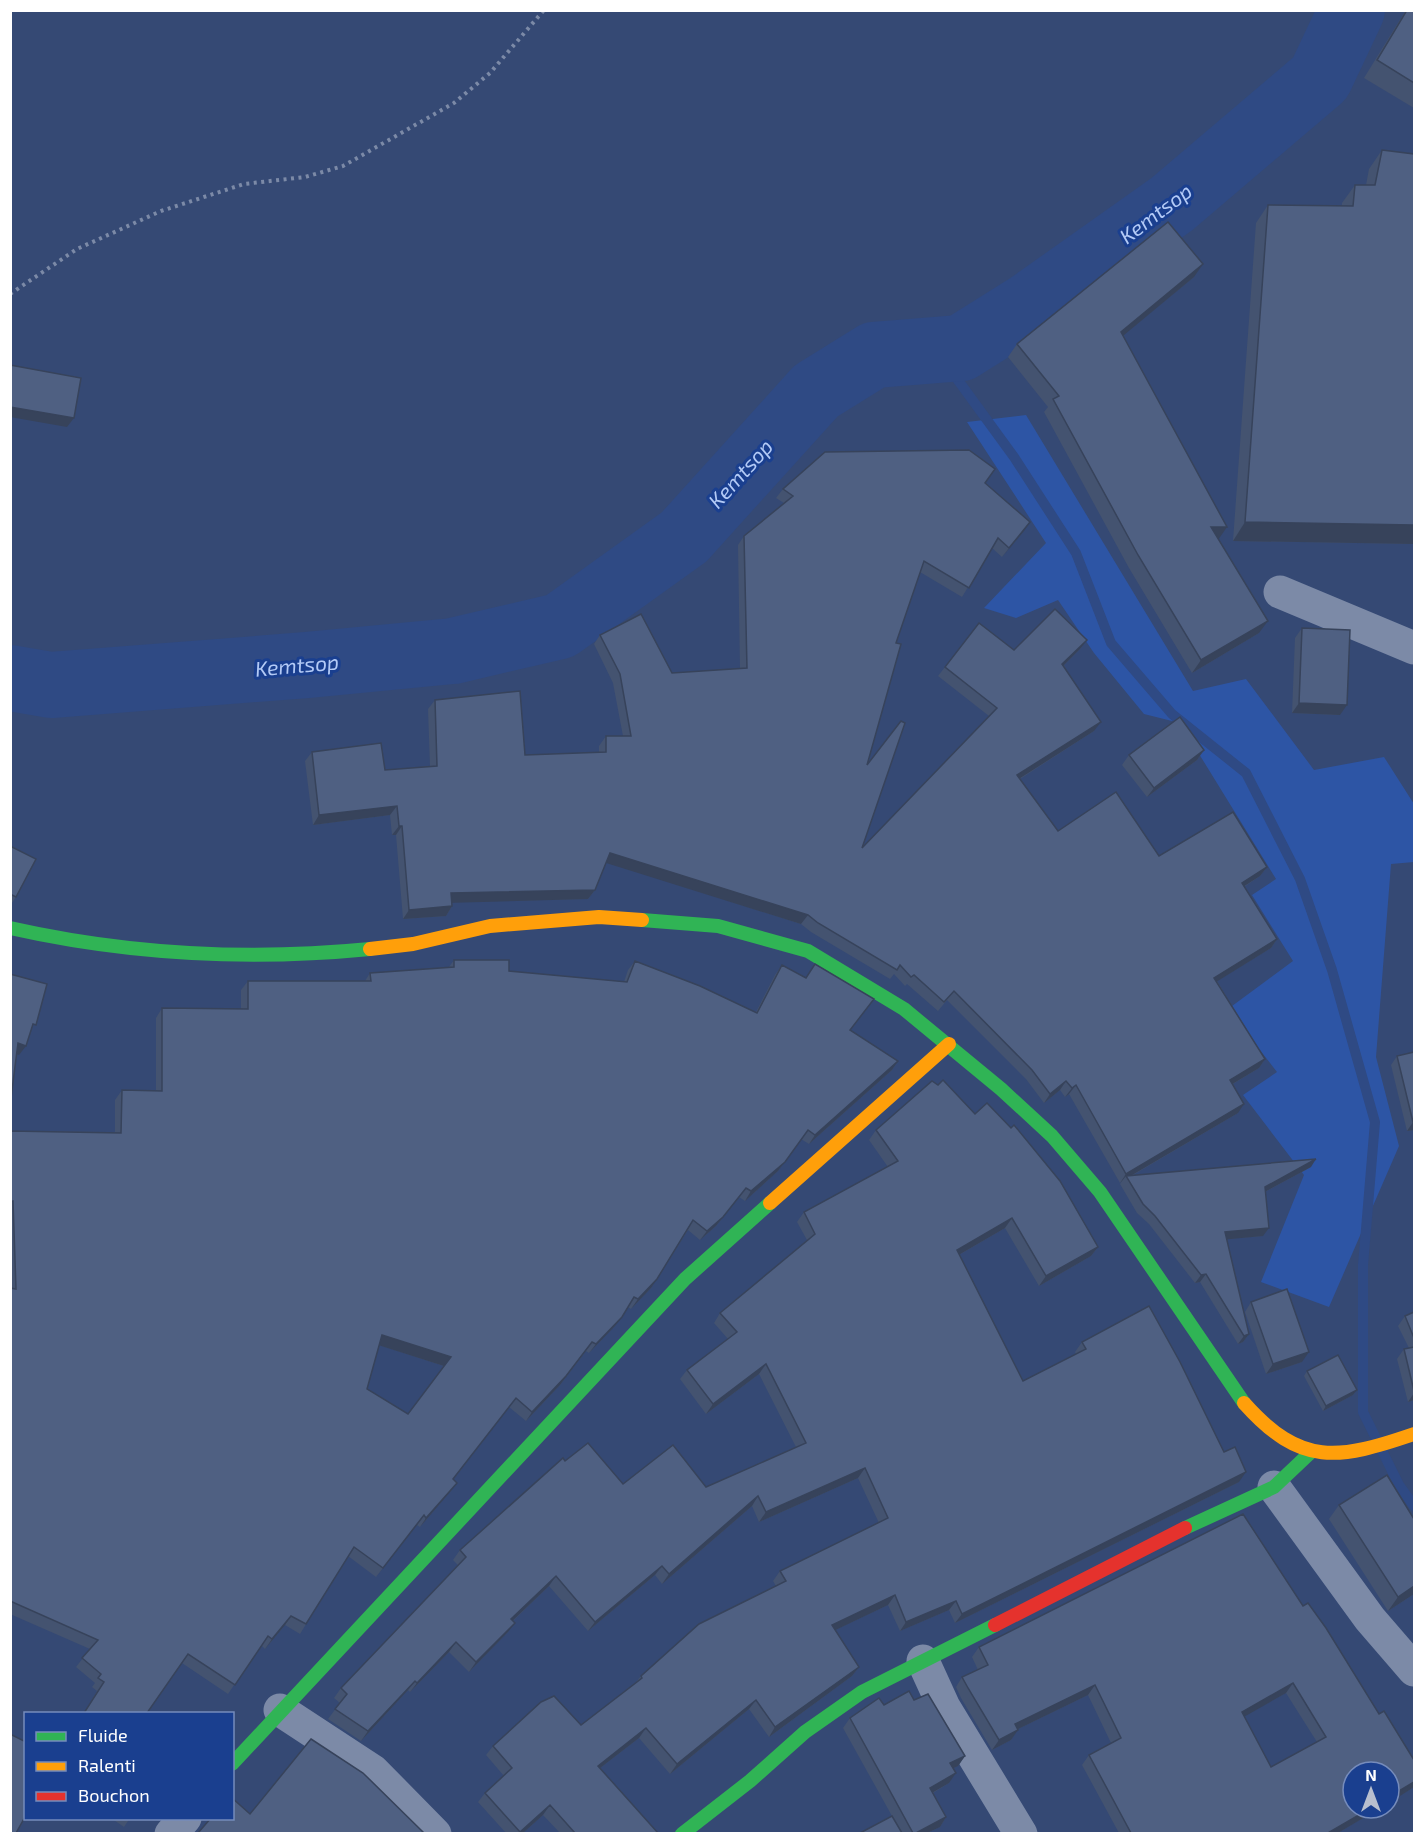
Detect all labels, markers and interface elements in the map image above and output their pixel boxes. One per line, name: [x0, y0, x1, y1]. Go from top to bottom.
water label: Kemtsop: [1114, 178, 1196, 248]
water label: Kemtsop: [702, 433, 777, 513]
water label: Kemtsop: [254, 648, 340, 681]
legend: [24, 1712, 234, 1820]
text: Fluide: [78, 1724, 128, 1746]
text: Ralenti: [78, 1754, 136, 1776]
north arrow: [1341, 1760, 1401, 1820]
text: N: [1365, 1765, 1377, 1784]
text: Bouchon: [78, 1784, 150, 1806]

